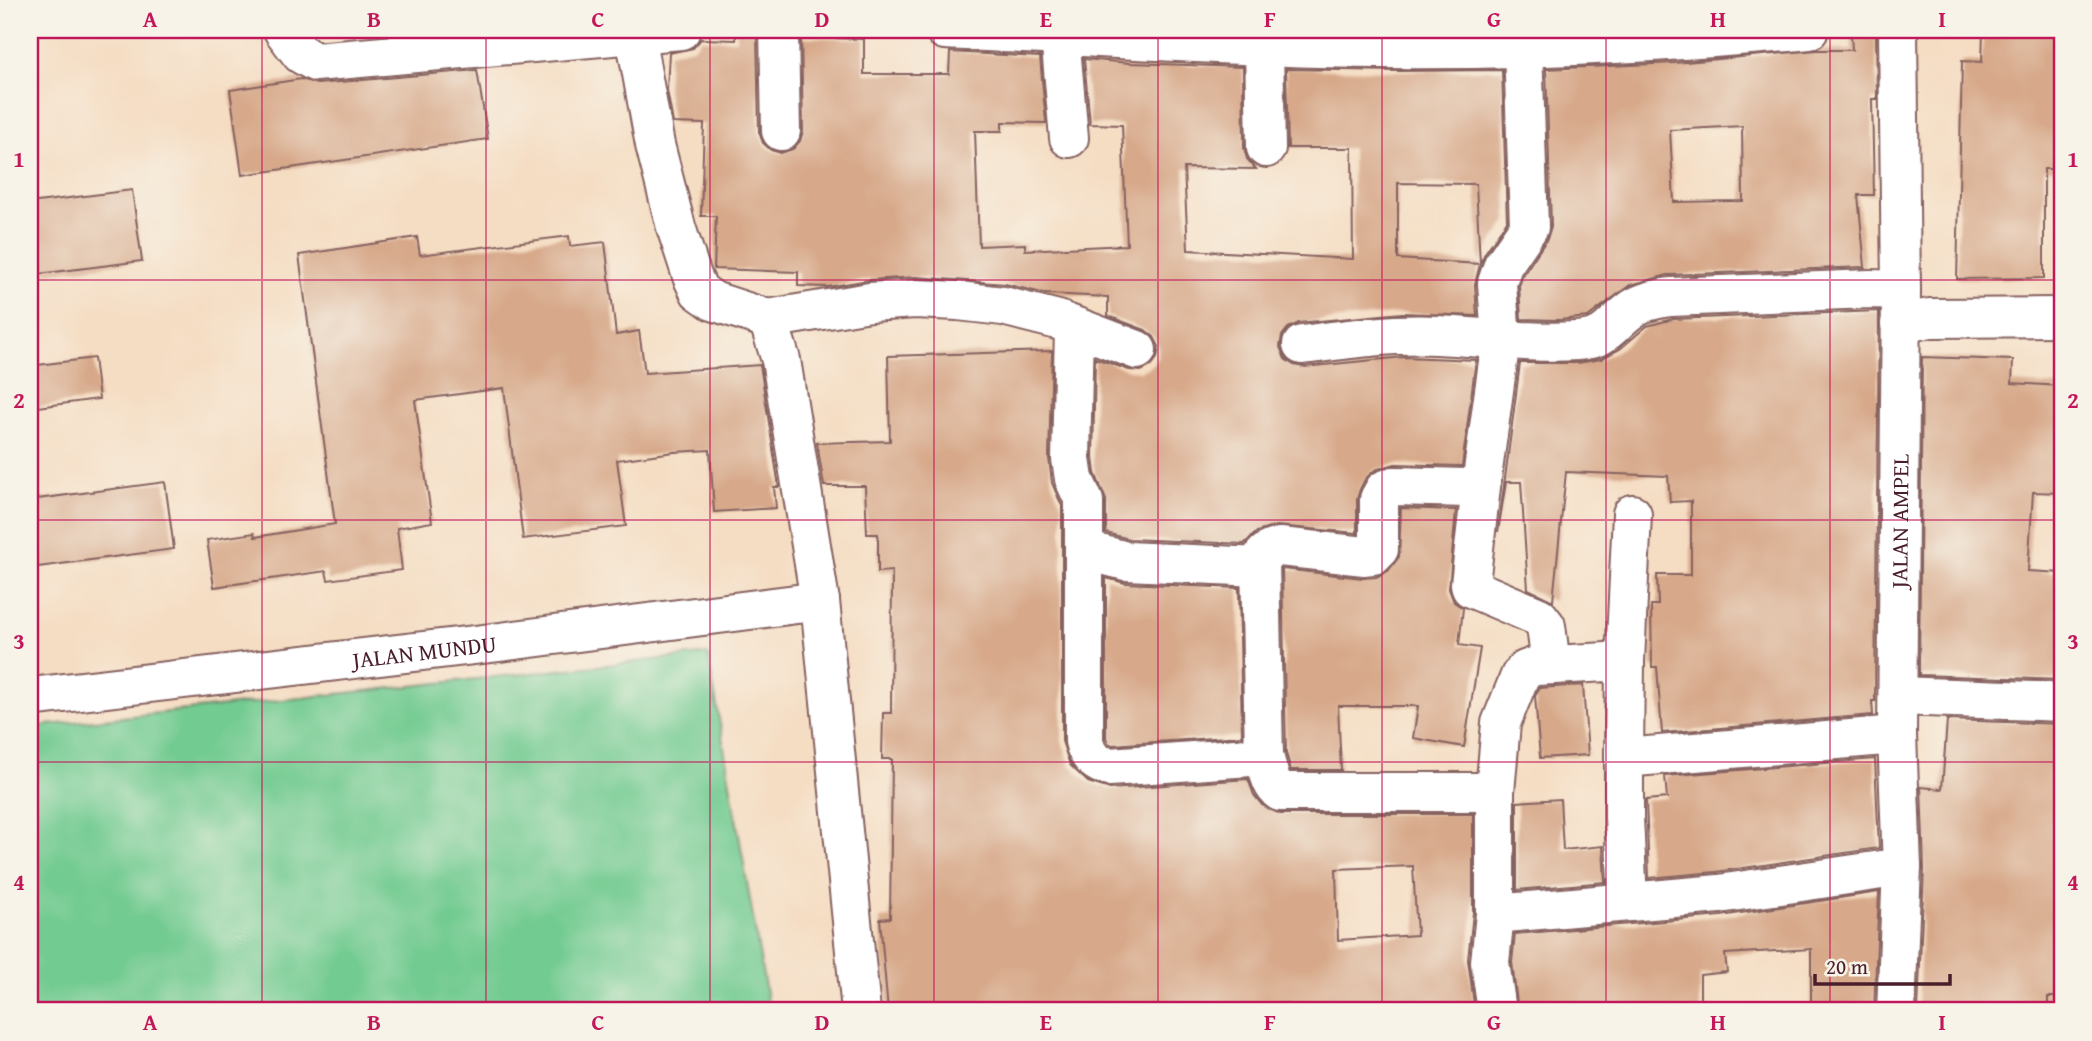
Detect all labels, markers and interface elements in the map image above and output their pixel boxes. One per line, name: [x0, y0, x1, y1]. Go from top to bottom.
text: A: [143, 2, 158, 35]
text: B: [367, 2, 381, 35]
text: C: [591, 2, 605, 35]
text: D: [815, 2, 830, 35]
text: E: [1040, 2, 1052, 35]
text: F: [1264, 2, 1276, 35]
text: G: [1487, 2, 1501, 35]
text: H: [1710, 2, 1726, 35]
text: I: [1938, 2, 1946, 35]
text: 1: [13, 142, 25, 175]
text: 1: [2067, 142, 2079, 175]
text: 2: [13, 383, 25, 416]
text: 2: [2067, 383, 2079, 416]
street label: JALAN AMPEL: [1882, 454, 1916, 592]
text: 3: [13, 624, 25, 657]
text: 3: [2067, 624, 2079, 657]
street label: JALAN MUNDU: [348, 626, 498, 676]
text: 4: [13, 865, 25, 898]
text: 4: [2067, 865, 2079, 898]
scale bar: [1815, 943, 1950, 987]
text: 20 m: [1826, 951, 1868, 982]
text: A: [143, 1005, 158, 1038]
text: B: [367, 1005, 381, 1038]
text: C: [591, 1005, 605, 1038]
text: D: [815, 1005, 830, 1038]
text: E: [1040, 1005, 1052, 1038]
text: F: [1264, 1005, 1276, 1038]
text: G: [1487, 1005, 1501, 1038]
text: H: [1710, 1005, 1726, 1038]
text: I: [1938, 1005, 1946, 1038]

